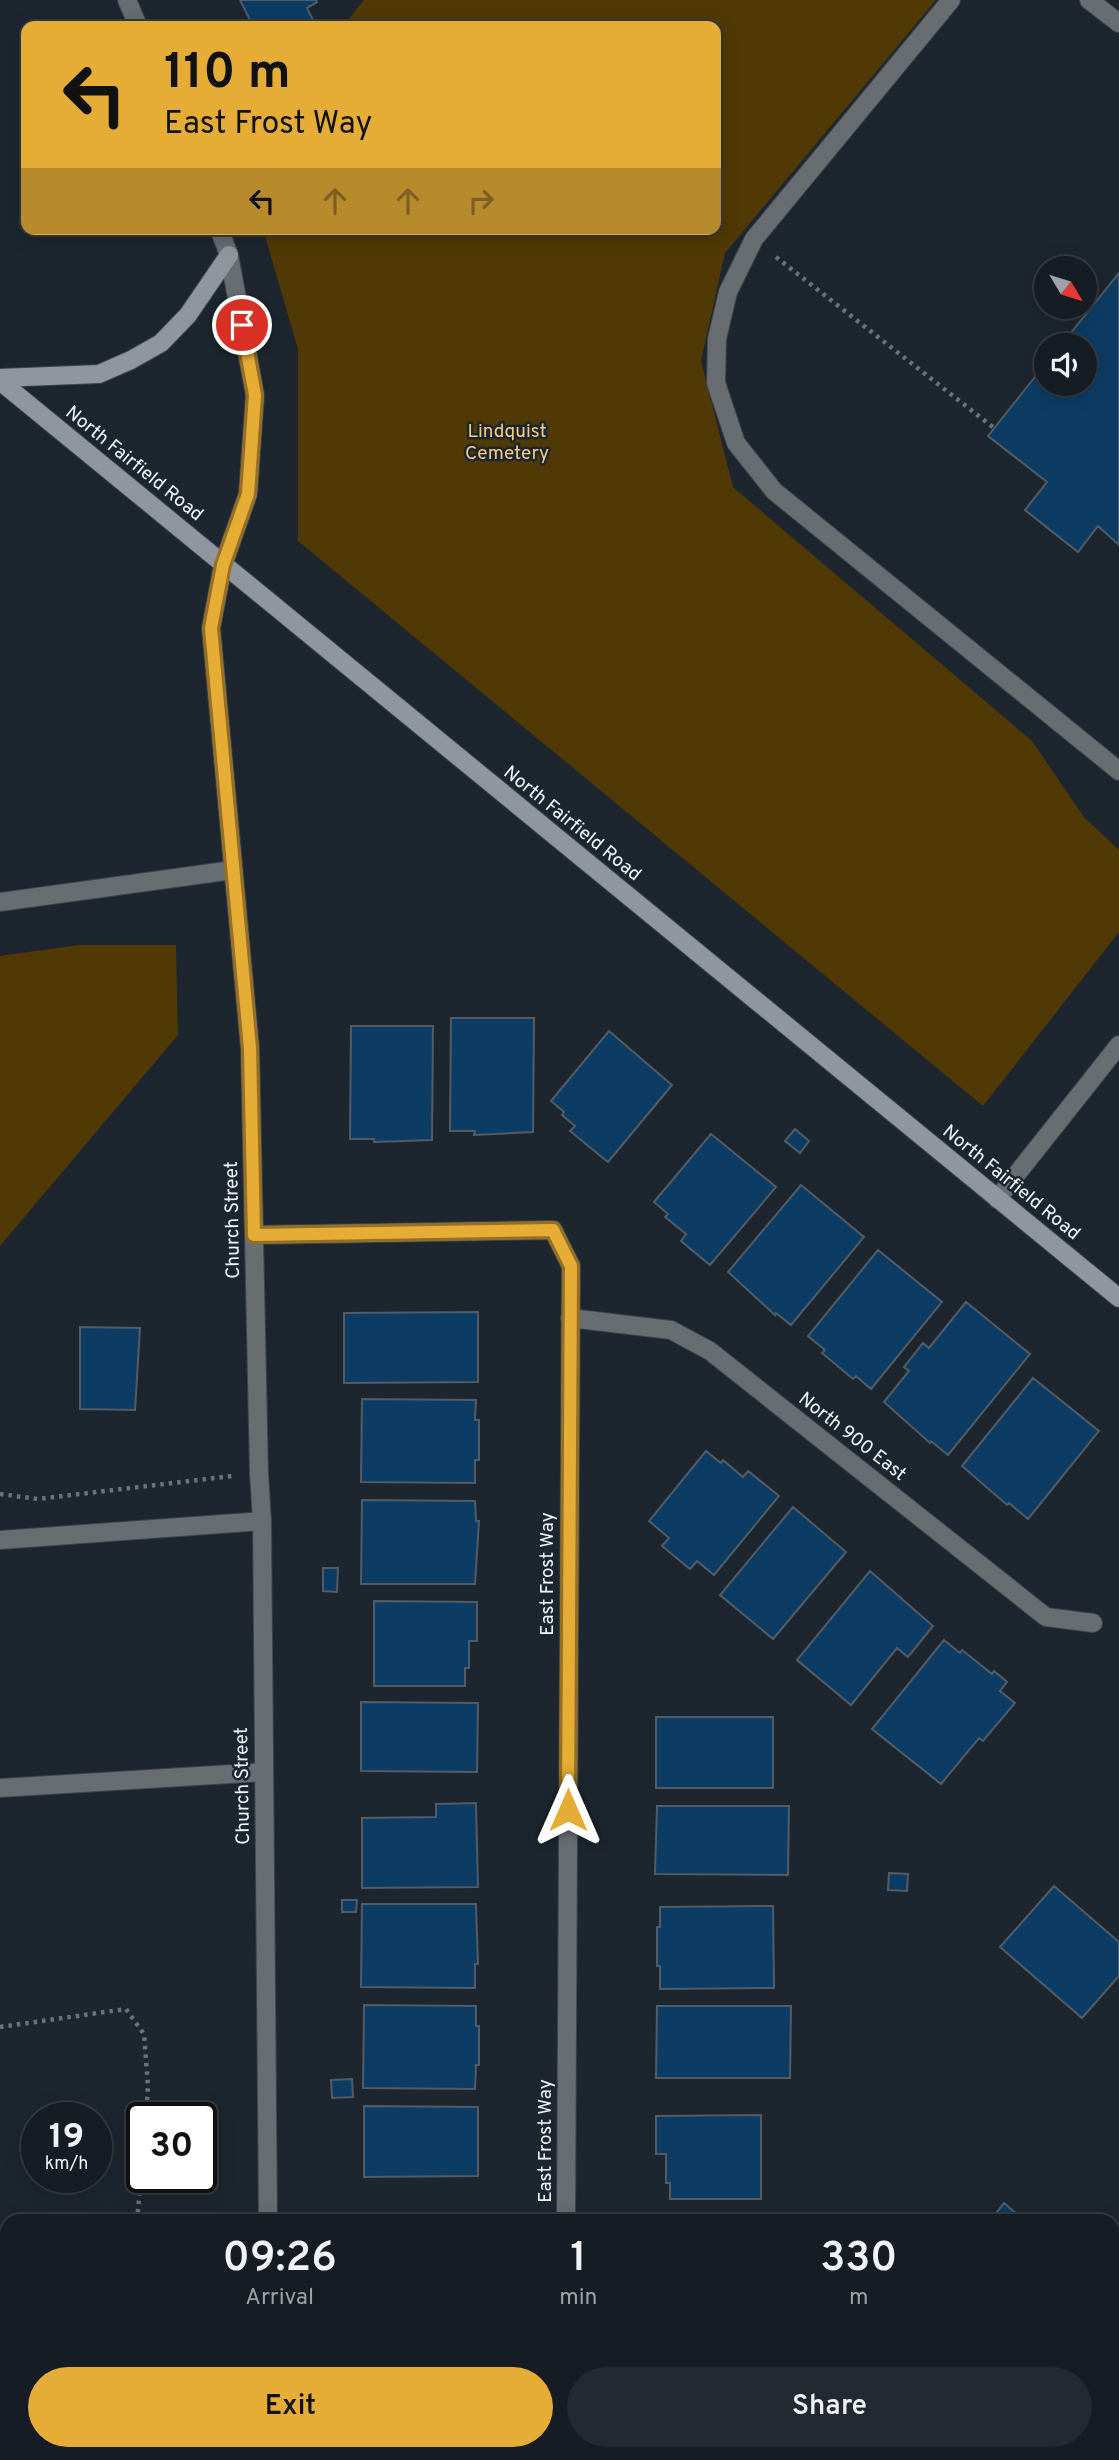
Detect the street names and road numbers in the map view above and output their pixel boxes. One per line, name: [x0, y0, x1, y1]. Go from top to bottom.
street label: North Fairfield Road: [60, 401, 208, 527]
street label: North Fairfield Road: [498, 761, 646, 887]
street label: North Fairfield Road: [937, 1120, 1085, 1246]
street label: Church Street: [220, 1161, 246, 1279]
street label: North 900 East: [793, 1387, 911, 1487]
street label: East Frost Way: [536, 1512, 560, 1636]
street label: Church Street: [230, 1727, 256, 1845]
street label: East Frost Way: [534, 2079, 558, 2203]

